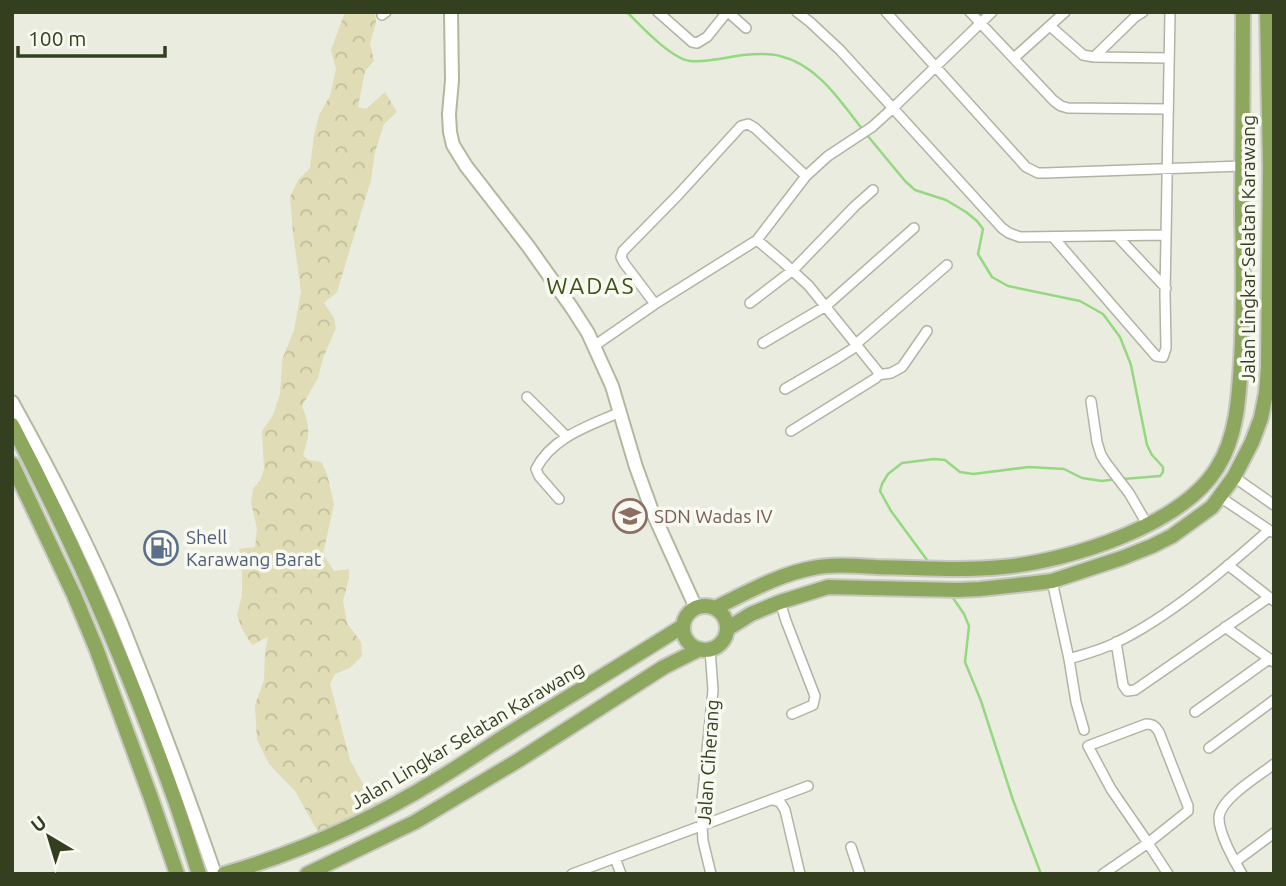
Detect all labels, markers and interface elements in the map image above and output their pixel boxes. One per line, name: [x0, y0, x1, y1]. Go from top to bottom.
scale bar: [18, 14, 164, 58]
text: 100 m: [28, 26, 86, 50]
street label: Jalan Lingkar Selatan Karawang: [1237, 115, 1259, 383]
district label: WADAS: [546, 273, 636, 298]
school or university icon: SDN Wadas IV: [611, 497, 649, 535]
place label: SDN Wadas IV: [654, 505, 773, 527]
place label: Shell Karawang Barat: [186, 526, 322, 570]
fuel station icon: Shell Karawang Barat: [142, 529, 180, 567]
street label: Jalan Lingkar Selatan Karawang: [346, 657, 588, 813]
street label: Jalan Ciherang: [693, 699, 723, 825]
north arrow: [14, 802, 84, 872]
text: U: [27, 811, 51, 836]

